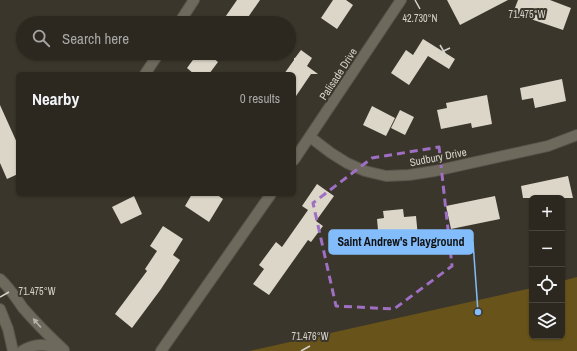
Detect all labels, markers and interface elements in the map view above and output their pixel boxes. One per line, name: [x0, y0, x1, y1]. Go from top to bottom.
text: 71.475°W: [509, 8, 546, 21]
text: 42.730°N: [403, 12, 438, 25]
search box: [16, 16, 296, 60]
icon: search: [30, 27, 52, 49]
text: Search here: [62, 28, 129, 49]
street label: Palisade Drive: [316, 45, 360, 103]
text: Nearby: [32, 87, 79, 110]
text: 0 results: [240, 90, 280, 107]
street label: Sudbury Drive: [408, 145, 468, 169]
map controls: [529, 195, 565, 339]
button: +: [529, 195, 565, 231]
callout: Saint Andrew's Playground: [329, 230, 473, 254]
button: −: [529, 231, 565, 267]
text: Saint Andrew's Playground: [337, 234, 465, 250]
button: locate: [529, 267, 565, 303]
text: 71.475°W: [19, 285, 56, 298]
button: layers: [529, 303, 565, 339]
one-way arrow: [32, 318, 41, 328]
text: 71.476°W: [292, 330, 329, 343]

